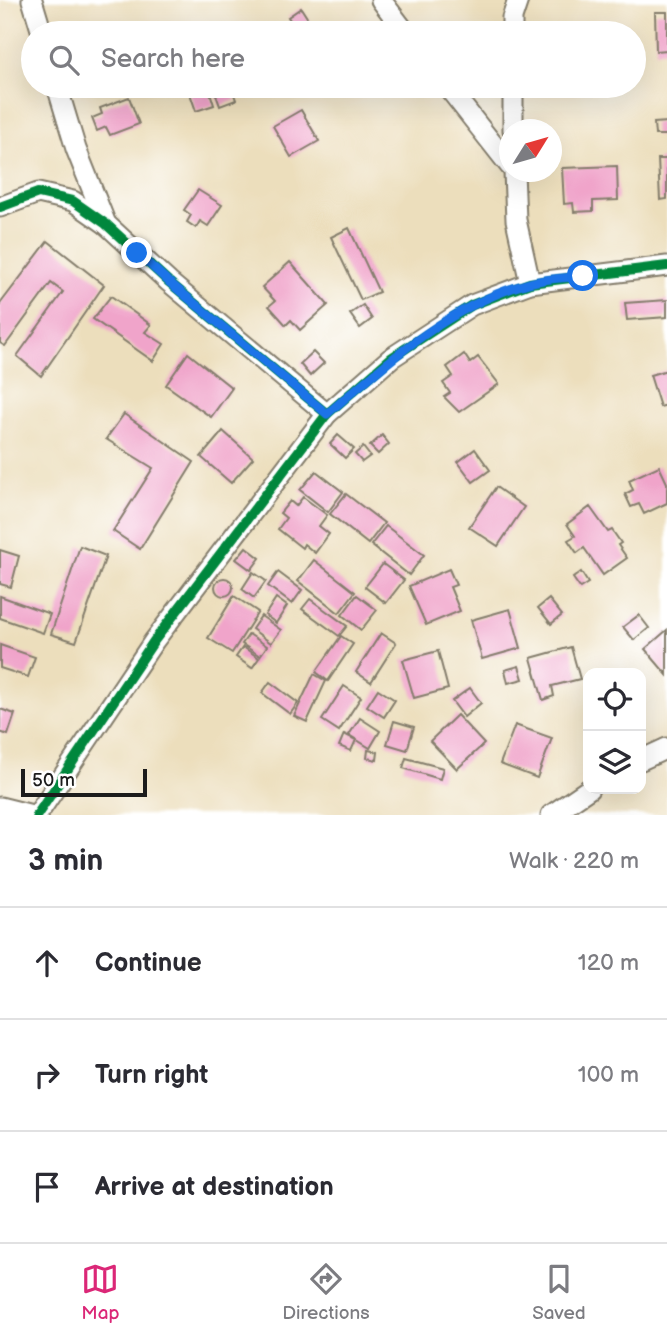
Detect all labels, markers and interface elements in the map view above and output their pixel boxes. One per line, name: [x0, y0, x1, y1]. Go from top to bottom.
search box: [21, 21, 646, 98]
icon: search: [45, 41, 83, 79]
text: Search here: [101, 44, 245, 75]
north arrow: [499, 119, 562, 182]
route end: [121, 237, 152, 268]
route start: [567, 260, 598, 291]
map controls: [583, 668, 646, 794]
button: locate: [583, 668, 646, 731]
button: layers: [583, 731, 646, 794]
scale bar: [21, 766, 147, 798]
text: 50 m: [32, 769, 75, 792]
text: 3 min: [28, 843, 103, 879]
text: Walk · 220 m: [509, 847, 639, 875]
icon: ahead: [28, 944, 66, 982]
text: Continue: [95, 948, 202, 979]
text: 120 m: [578, 949, 639, 977]
icon: right: [28, 1056, 66, 1094]
text: Turn right: [95, 1060, 208, 1091]
text: 100 m: [578, 1061, 639, 1089]
icon: arrive: [28, 1168, 66, 1206]
text: Arrive at destination: [95, 1172, 334, 1203]
tab: Map: [81, 1260, 120, 1325]
tab: Directions: [282, 1260, 370, 1325]
tab: Saved: [532, 1260, 586, 1325]

